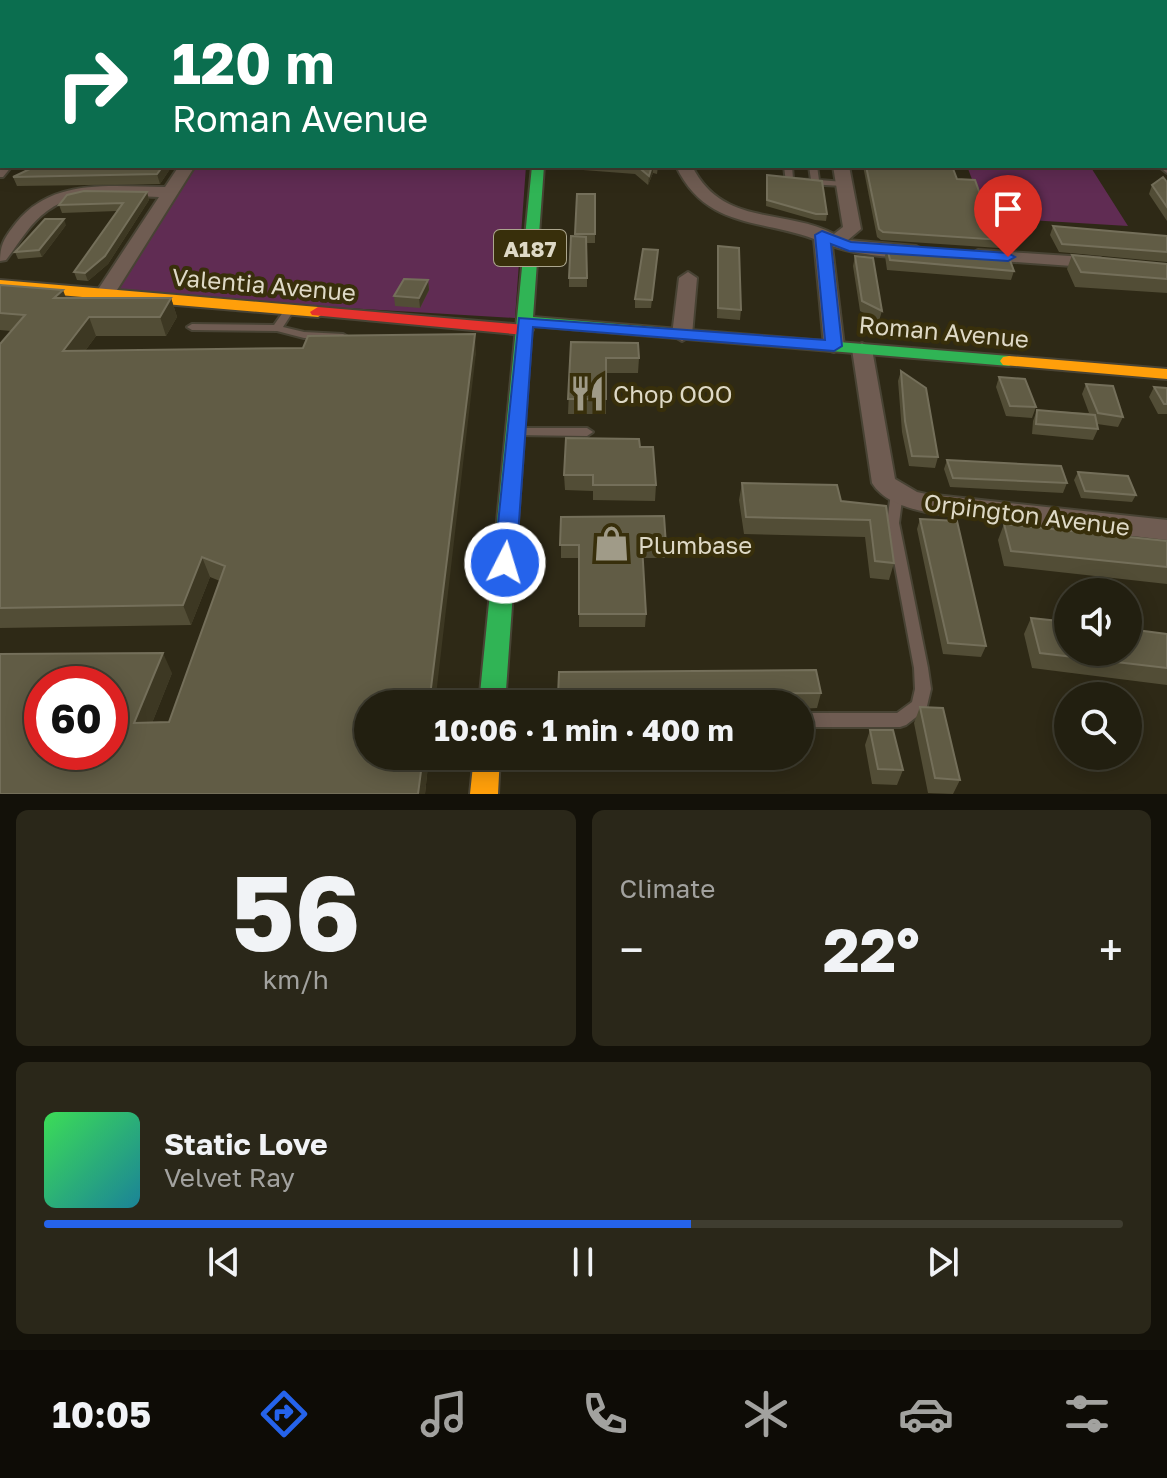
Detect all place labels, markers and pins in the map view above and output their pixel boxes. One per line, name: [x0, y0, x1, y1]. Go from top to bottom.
pin: [974, 175, 1042, 257]
restaurant icon: Chop OOO: [568, 374, 606, 412]
place label: Chop OOO: [613, 379, 733, 408]
shop icon: Plumbase: [593, 525, 631, 563]
place label: Plumbase: [638, 530, 752, 559]

